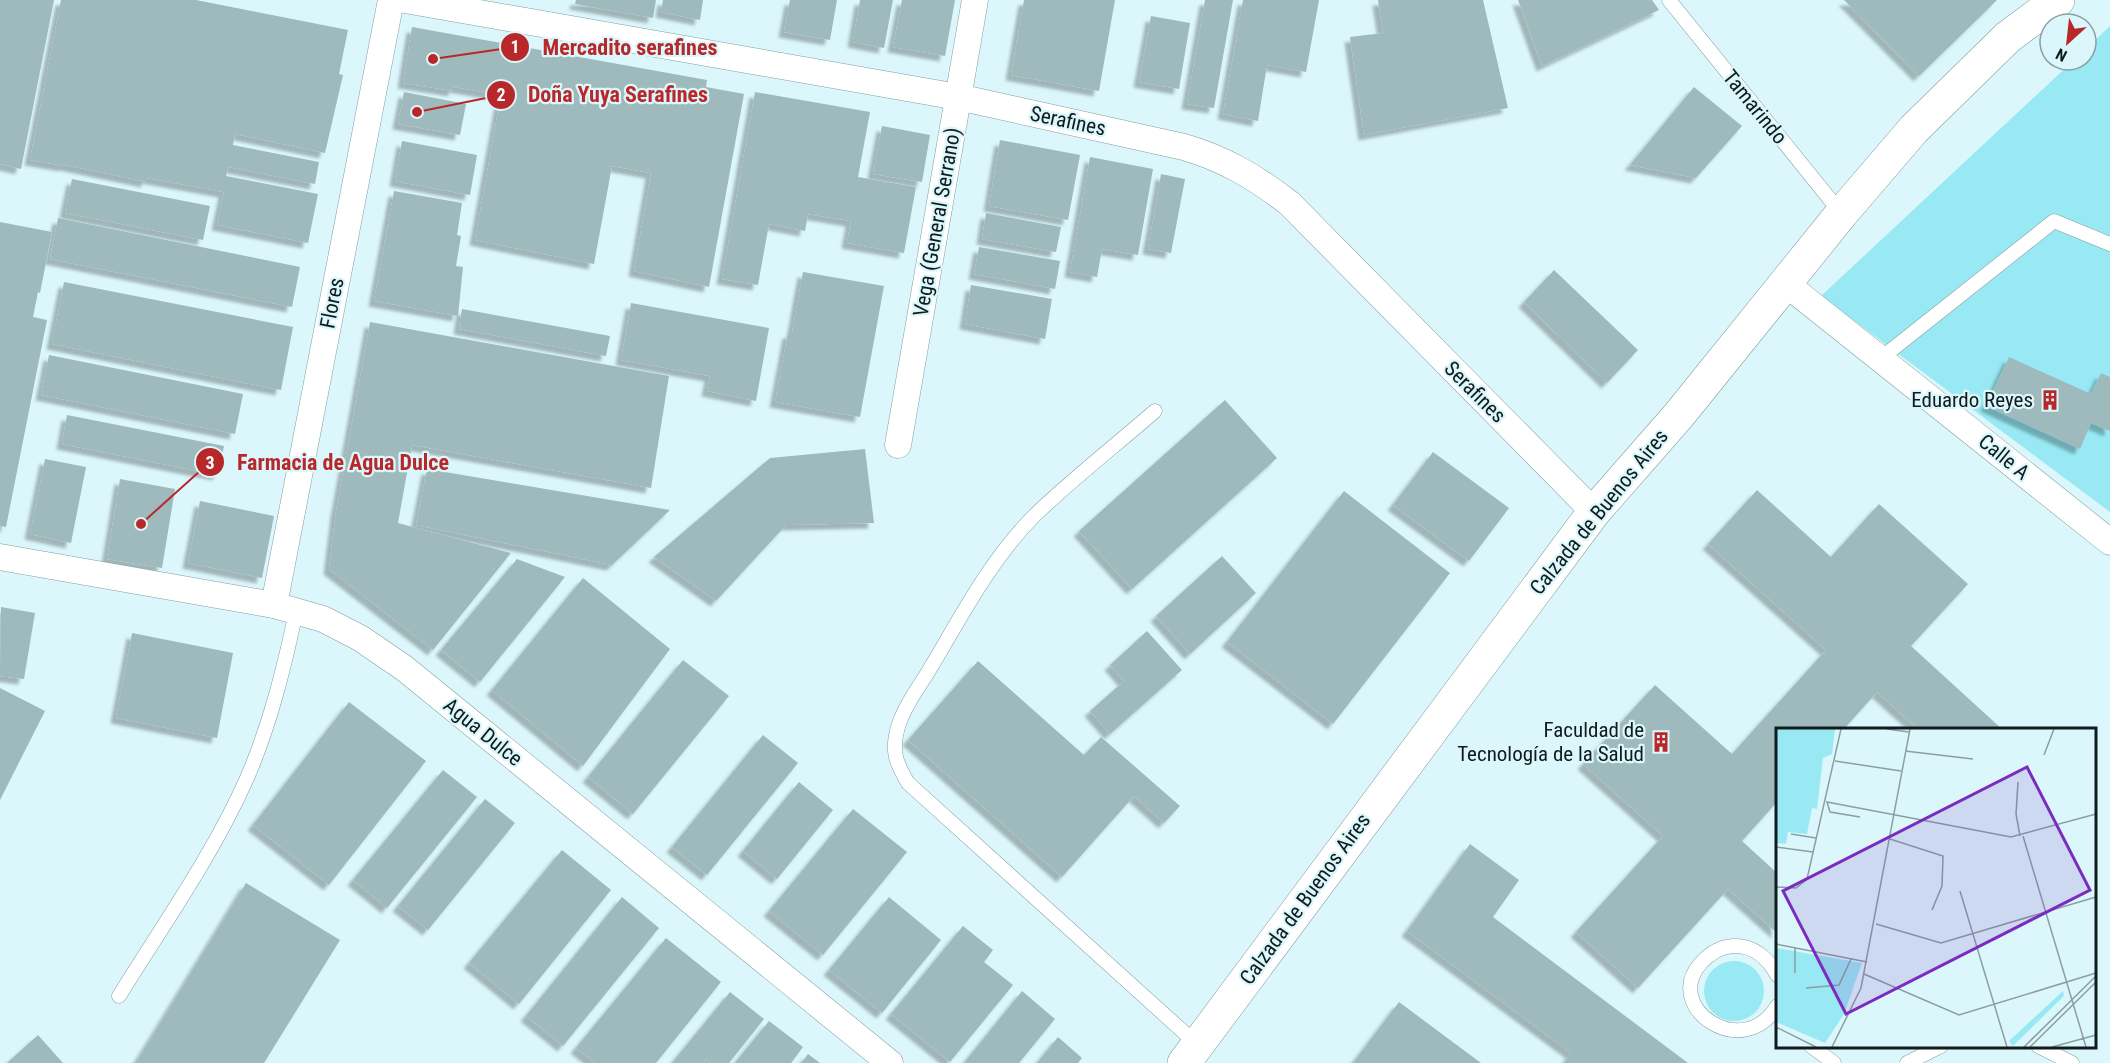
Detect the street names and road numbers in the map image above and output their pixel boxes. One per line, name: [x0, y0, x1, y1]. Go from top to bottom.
street label: Tamarindo: [1718, 65, 1792, 149]
street label: Serafines: [1028, 101, 1108, 141]
street label: Vega (General Serrano): [909, 126, 965, 318]
street label: Flores: [315, 276, 349, 330]
street label: Serafines: [1439, 356, 1511, 428]
street label: Calzada de Buenos Aires: [1525, 425, 1673, 599]
street label: Calle A: [1974, 429, 2034, 485]
street label: Agua Dulce: [439, 693, 527, 771]
street label: Calzada de Buenos Aires: [1235, 809, 1375, 989]

